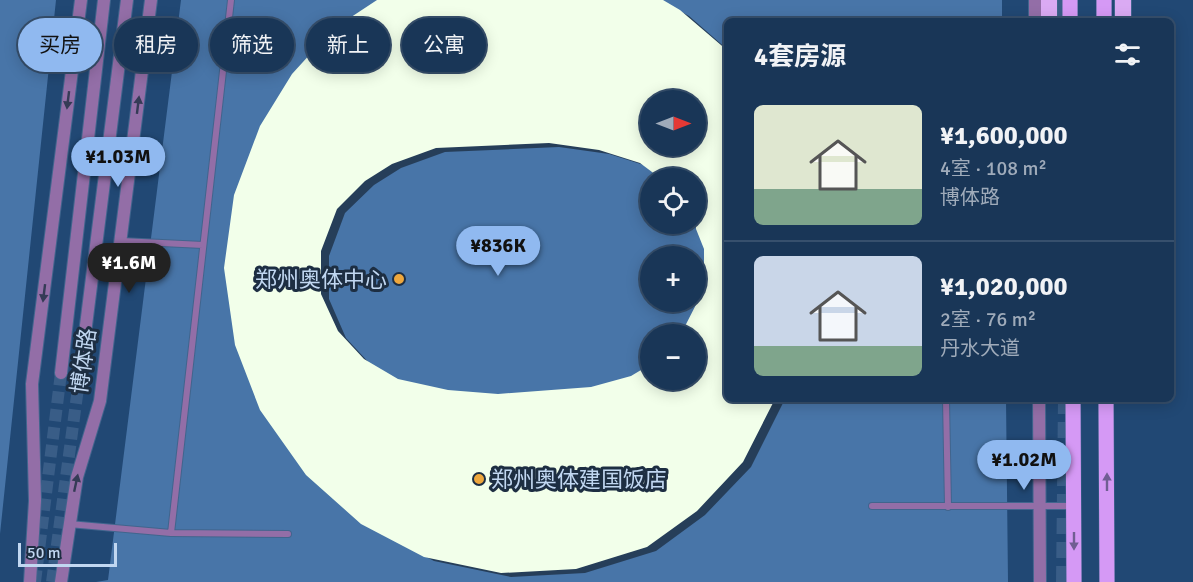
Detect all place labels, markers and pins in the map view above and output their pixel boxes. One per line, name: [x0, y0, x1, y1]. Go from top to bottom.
pin: ¥1.03M: [69, 137, 167, 188]
pin: ¥836K: [456, 226, 540, 277]
pin: ¥1.6M: [87, 243, 171, 294]
place label: 郑州奥体中心: [255, 266, 387, 293]
marker: 郑州奥体中心: [392, 272, 406, 286]
pin: ¥1.02M: [975, 440, 1073, 491]
place label: 郑州奥体建国饭店: [491, 466, 667, 493]
marker: 郑州奥体建国饭店: [472, 472, 486, 486]

